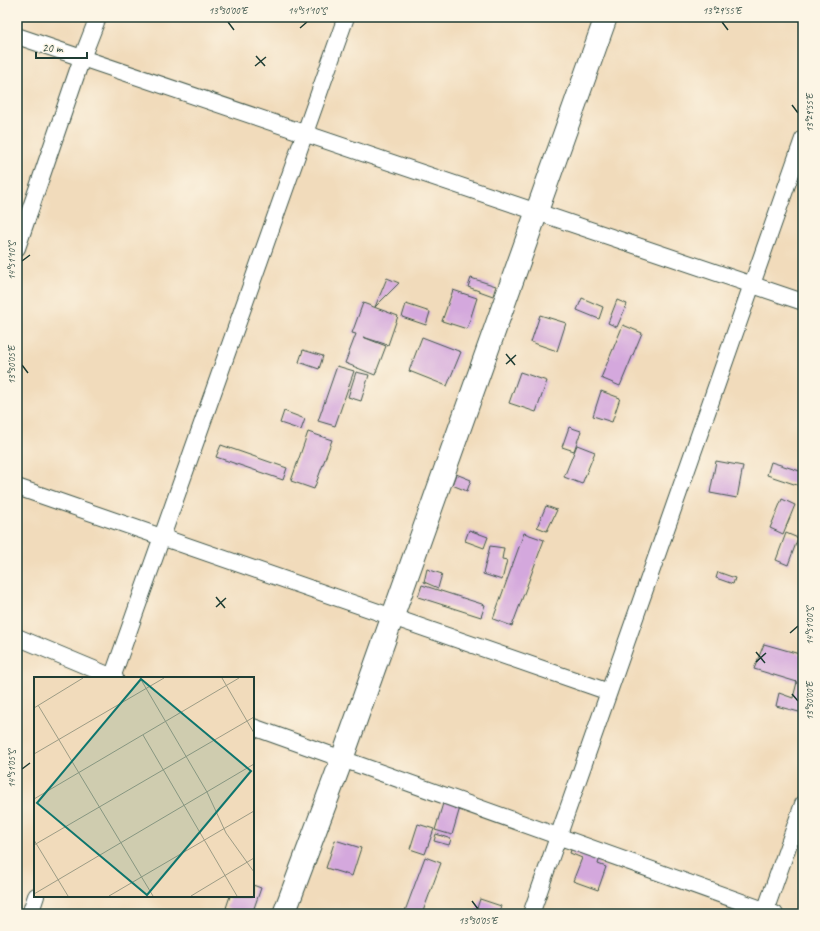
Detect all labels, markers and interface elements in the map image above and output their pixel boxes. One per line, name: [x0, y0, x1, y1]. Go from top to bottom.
text: 13°30'00"E: [209, 4, 249, 17]
text: 14°51'10"S: [288, 4, 328, 17]
text: 13°29'55"E: [703, 4, 743, 17]
scale bar: [36, 34, 87, 60]
text: 20 m: [42, 40, 64, 56]
text: 13°29'55"E: [803, 92, 816, 132]
text: 14°51'10"S: [5, 240, 18, 280]
text: 13°30'05"E: [5, 344, 18, 384]
text: 14°51'00"S: [803, 605, 816, 645]
inset map: [34, 677, 254, 897]
text: 13°30'00"E: [803, 680, 816, 720]
text: 14°51'05"S: [5, 748, 18, 788]
text: 13°30'05"E: [459, 914, 499, 927]

